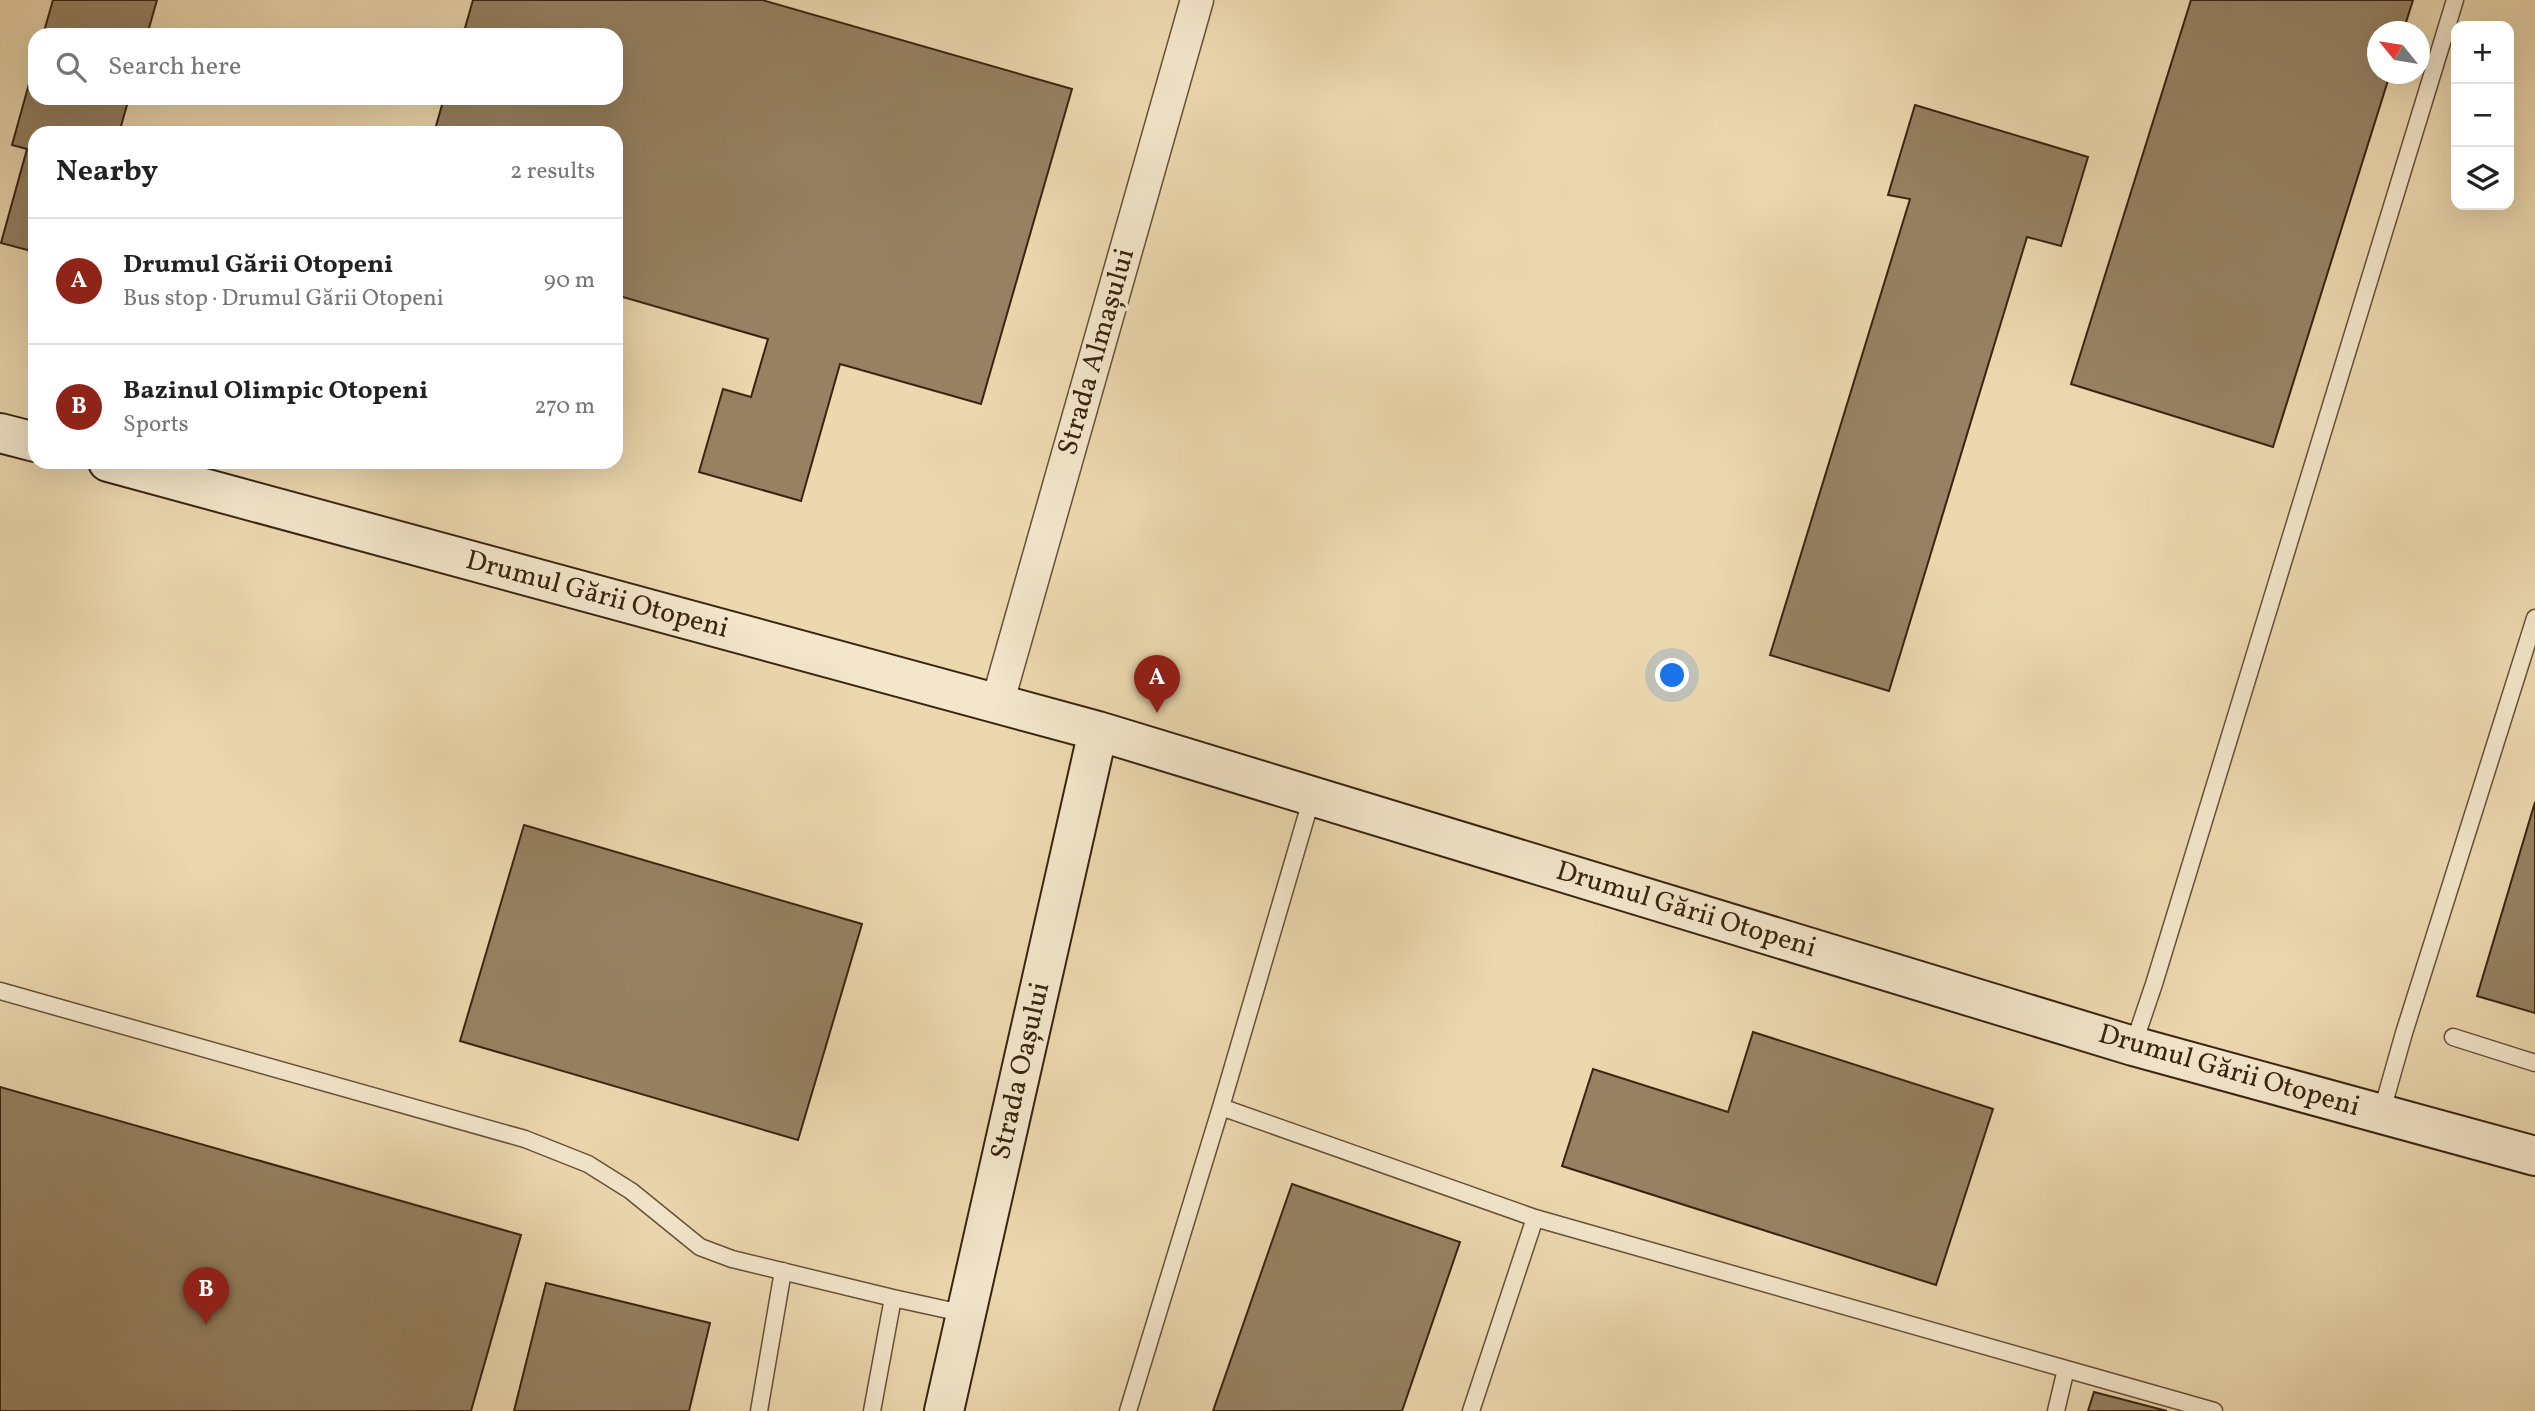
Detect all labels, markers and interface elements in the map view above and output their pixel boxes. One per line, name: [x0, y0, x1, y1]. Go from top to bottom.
north arrow: [2367, 21, 2430, 84]
map controls: [2451, 21, 2514, 210]
button: +: [2451, 21, 2514, 84]
search box: [28, 28, 623, 105]
icon: search: [52, 48, 90, 86]
text: Search here: [108, 49, 241, 85]
button: −: [2451, 84, 2514, 147]
button: layers: [2451, 147, 2514, 210]
text: Nearby: [56, 151, 158, 193]
text: 2 results: [510, 156, 595, 188]
street label: Strada Almașului: [1049, 244, 1145, 460]
text: Drumul Gării Otopeni: [123, 247, 393, 283]
text: A: [71, 265, 87, 297]
text: 90 m: [544, 265, 595, 297]
text: Bus stop · Drumul Gării Otopeni: [123, 283, 444, 315]
text: Bazinul Olimpic Otopeni: [123, 373, 428, 409]
text: B: [71, 391, 87, 423]
text: 270 m: [534, 391, 595, 423]
text: Sports: [123, 409, 189, 441]
street label: Drumul Gării Otopeni: [461, 541, 733, 649]
pin: A: [1134, 655, 1180, 713]
your location: [1655, 658, 1689, 692]
street label: Drumul Gării Otopeni: [1551, 852, 1821, 968]
street label: Strada Oașului: [982, 978, 1060, 1164]
street label: Drumul Gării Otopeni: [2094, 1015, 2364, 1127]
pin: B: [183, 1267, 229, 1325]

